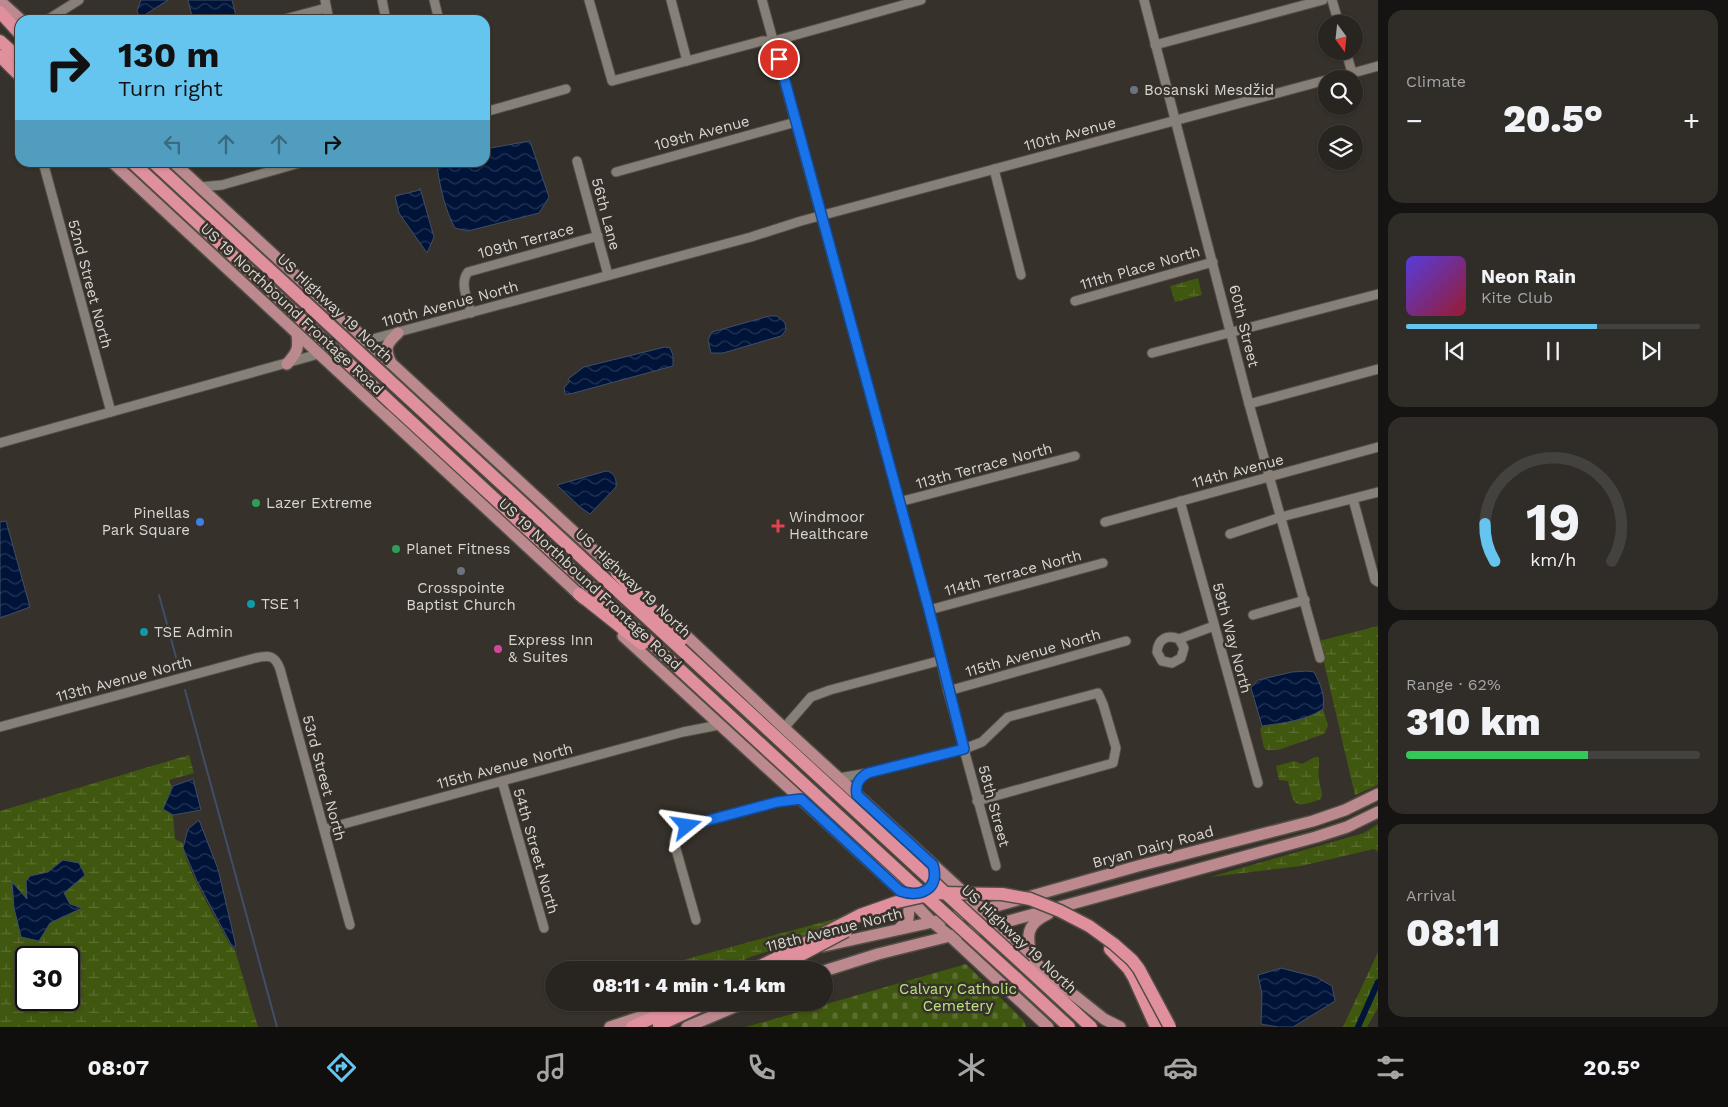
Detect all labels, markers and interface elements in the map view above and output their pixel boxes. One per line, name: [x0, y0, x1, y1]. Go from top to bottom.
north arrow: [1318, 15, 1362, 60]
map controls: [1318, 15, 1363, 170]
text: 130 m: [118, 34, 219, 76]
icon: right: [35, 35, 100, 100]
pin: [758, 38, 800, 80]
icon: arrive: [765, 45, 793, 73]
button: search: [1318, 70, 1363, 115]
text: Climate: [1406, 72, 1466, 91]
text: Turn right: [118, 76, 223, 101]
place label: Bosanski Mesdžid: [1144, 81, 1274, 99]
marker: Bosanski Mesdžid: [1128, 84, 1140, 96]
text: 20.5°: [1503, 97, 1603, 141]
text: −: [1406, 104, 1423, 137]
text: +: [1683, 104, 1700, 137]
street label: 109th Avenue: [653, 112, 751, 154]
street label: 110th Avenue: [1022, 113, 1118, 155]
button: layers: [1318, 125, 1363, 170]
icon: left: [159, 130, 187, 158]
icon: ahead: [212, 130, 240, 158]
icon: ahead: [265, 130, 293, 158]
icon: right: [318, 130, 346, 158]
street label: 56th Lane: [588, 176, 624, 252]
street label: 52nd Street North: [64, 218, 116, 350]
street label: US 19 Northbound Frontage Road: [197, 219, 387, 399]
street label: 109th Terrace: [476, 220, 576, 262]
street label: 111th Place North: [1078, 242, 1202, 294]
street label: US Highway 19 North: [273, 250, 397, 366]
text: Neon Rain: [1481, 265, 1576, 288]
street label: 110th Avenue North: [380, 277, 520, 331]
street label: 60th Street: [1225, 283, 1263, 370]
text: Kite Club: [1481, 288, 1553, 307]
icon: previous: [1441, 337, 1469, 365]
icon: pause: [1539, 337, 1567, 365]
icon: next: [1637, 337, 1665, 365]
street label: 113th Terrace North: [914, 439, 1054, 493]
street label: 114th Avenue: [1190, 450, 1286, 492]
text: 19: [1526, 492, 1580, 553]
place label: Lazer Extreme: [266, 494, 372, 512]
street label: US 19 Northbound Frontage Road: [495, 494, 685, 674]
marker: Lazer Extreme: [250, 497, 262, 509]
place label: Pinellas Park Square: [102, 504, 190, 539]
place label: Windmoor Healthcare: [789, 508, 868, 543]
marker: Pinellas Park Square: [194, 516, 206, 528]
marker: Windmoor Healthcare: [771, 519, 785, 533]
street label: US Highway 19 North: [571, 525, 695, 641]
place label: Planet Fitness: [406, 540, 511, 558]
marker: Planet Fitness: [390, 543, 402, 555]
street label: 114th Terrace North: [943, 546, 1083, 600]
text: km/h: [1530, 549, 1576, 570]
marker: Crosspointe Baptist Church: [455, 565, 467, 577]
place label: Crosspointe Baptist Church: [406, 579, 516, 614]
street label: 59th Way North: [1209, 581, 1255, 695]
place label: TSE 1: [261, 595, 299, 613]
marker: TSE 1: [245, 598, 257, 610]
place label: TSE Admin: [154, 623, 233, 641]
street label: 115th Avenue North: [963, 625, 1103, 681]
marker: TSE Admin: [138, 626, 150, 638]
place label: Express Inn & Suites: [508, 631, 593, 666]
marker: Express Inn & Suites: [492, 643, 504, 655]
street label: 113th Avenue North: [54, 652, 194, 706]
text: Range · 62%: [1406, 675, 1501, 694]
text: 310 km: [1406, 700, 1540, 744]
street label: 53rd Street North: [299, 713, 349, 843]
street label: 115th Avenue North: [435, 739, 575, 793]
street label: 58th Street: [974, 763, 1014, 849]
street label: 54th Street North: [509, 786, 563, 916]
position arrow: [660, 799, 712, 851]
street label: Bryan Dairy Road: [1090, 822, 1216, 872]
street label: US Highway 19 North: [957, 881, 1081, 997]
text: Arrival: [1406, 886, 1456, 905]
street label: 118th Avenue North: [764, 904, 904, 956]
text: 08:11: [1406, 911, 1500, 955]
speed limit sign: 30: [15, 946, 80, 1011]
text: 08:11 · 4 min · 1.4 km: [593, 974, 785, 997]
park label: Calvary Catholic Cemetery: [899, 980, 1017, 1015]
icon: directions: [324, 1050, 359, 1085]
icon: music: [534, 1050, 569, 1085]
icon: phone: [744, 1050, 779, 1085]
icon: climate: [954, 1050, 989, 1085]
icon: car: [1163, 1050, 1198, 1085]
icon: filters: [1373, 1050, 1408, 1085]
text: 08:07: [87, 1055, 149, 1080]
text: 20.5°: [1583, 1055, 1640, 1080]

